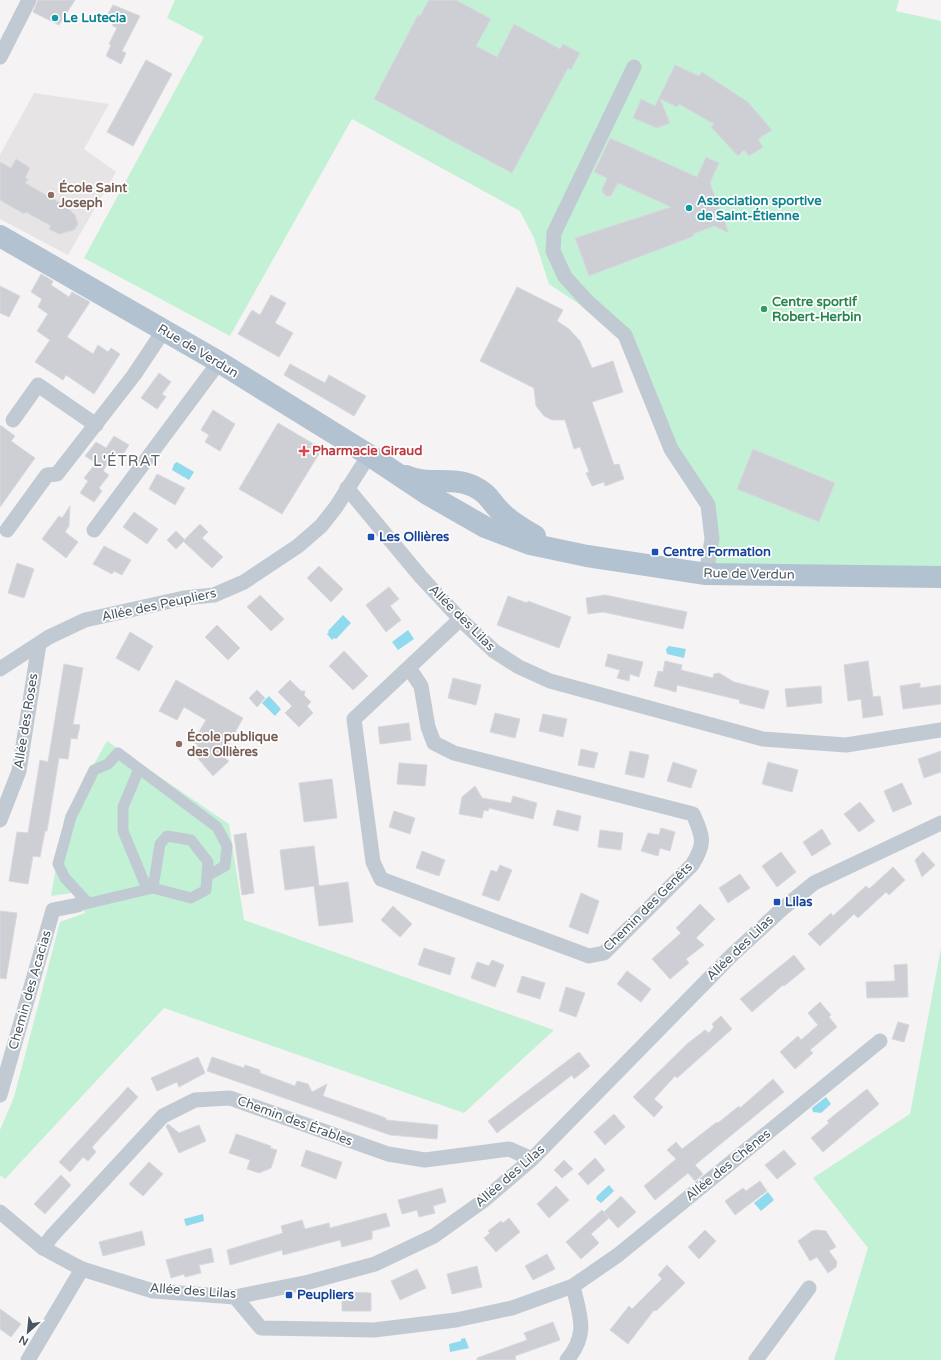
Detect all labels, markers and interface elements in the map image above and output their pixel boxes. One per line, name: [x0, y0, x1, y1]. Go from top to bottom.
place label: Le Lutecia: [63, 10, 126, 26]
marker: Le Lutecia: [50, 13, 60, 23]
place label: École Saint Joseph: [58, 179, 127, 211]
marker: École Saint Joseph: [46, 190, 56, 200]
place label: Association sportive de Saint-Étienne: [697, 193, 822, 224]
marker: Association sportive de Saint-Étienne: [684, 203, 694, 213]
place label: Centre sportif Robert-Herbin: [772, 294, 861, 325]
marker: Centre sportif Robert-Herbin: [759, 304, 769, 314]
street label: Rue de Verdun: [155, 321, 241, 381]
place label: Pharmacie Giraud: [312, 443, 422, 459]
marker: Pharmacie Giraud: [299, 446, 309, 456]
district label: L'ÉTRAT: [93, 452, 161, 470]
place label: Les Ollières: [379, 529, 449, 545]
marker: Les Ollières: [366, 532, 376, 542]
place label: Centre Formation: [663, 544, 771, 560]
marker: Centre Formation: [650, 547, 660, 557]
street label: Rue de Verdun: [703, 565, 795, 583]
street label: Allée des Lilas: [426, 582, 498, 654]
street label: Allée des Peupliers: [100, 585, 218, 625]
street label: Allée des Roses: [11, 672, 41, 770]
place label: École publique des Ollières: [187, 728, 279, 760]
marker: École publique des Ollières: [174, 739, 184, 749]
street label: Chemin des Genêts: [600, 859, 696, 955]
place label: Lilas: [785, 894, 813, 910]
marker: Lilas: [772, 897, 782, 907]
street label: Allée des Lilas: [703, 912, 777, 984]
street label: Chemin des Acacias: [5, 928, 55, 1052]
street label: Chemin des Érables: [235, 1093, 355, 1149]
street label: Allée des Chênes: [682, 1126, 774, 1204]
street label: Allée des Lilas: [472, 1141, 548, 1211]
street label: Allée des Lilas: [149, 1280, 237, 1302]
place label: Peupliers: [297, 1287, 354, 1303]
marker: Peupliers: [284, 1290, 294, 1300]
north arrow: [8, 1312, 48, 1352]
text: N: [17, 1333, 31, 1348]

